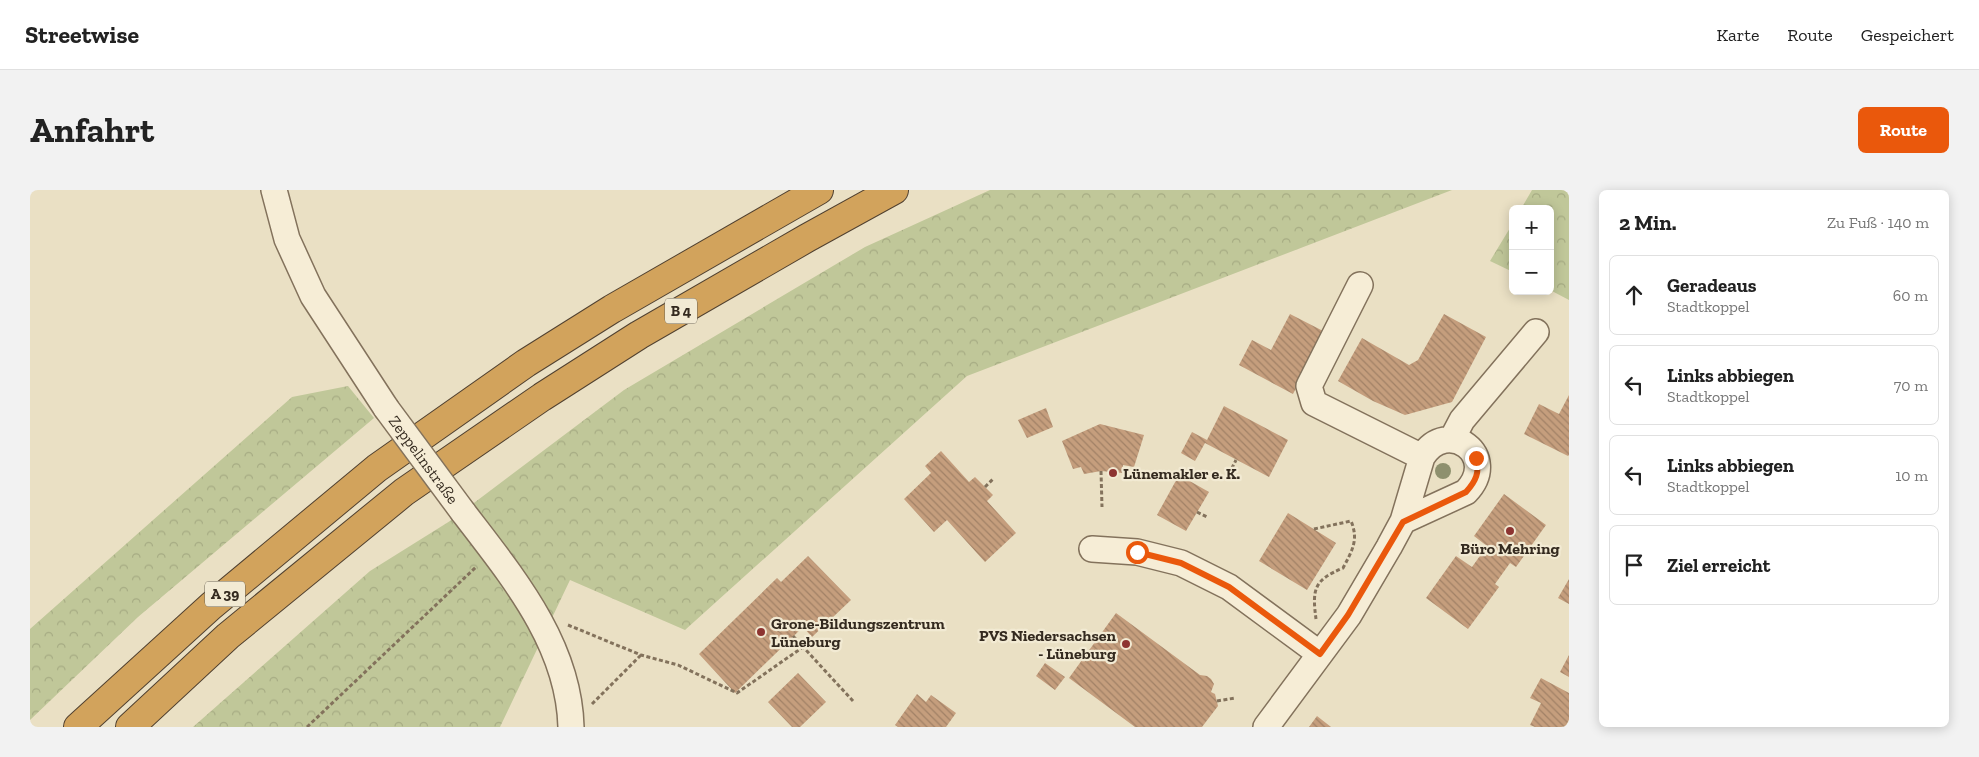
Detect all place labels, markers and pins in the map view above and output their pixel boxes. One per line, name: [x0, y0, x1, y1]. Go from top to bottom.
place label: Lünemakler e. K.: [1123, 464, 1241, 483]
marker: Lünemakler e. K.: [1107, 467, 1119, 479]
marker: Büro Mehring: [1504, 525, 1516, 537]
place label: Büro Mehring: [1460, 539, 1560, 558]
place label: Grone-Bildungszentrum Lüneburg: [771, 614, 945, 651]
marker: Grone-Bildungszentrum Lüneburg: [755, 626, 767, 638]
place label: PVS Niedersachsen - Lüneburg: [979, 626, 1117, 663]
marker: PVS Niedersachsen - Lüneburg: [1120, 638, 1132, 650]

